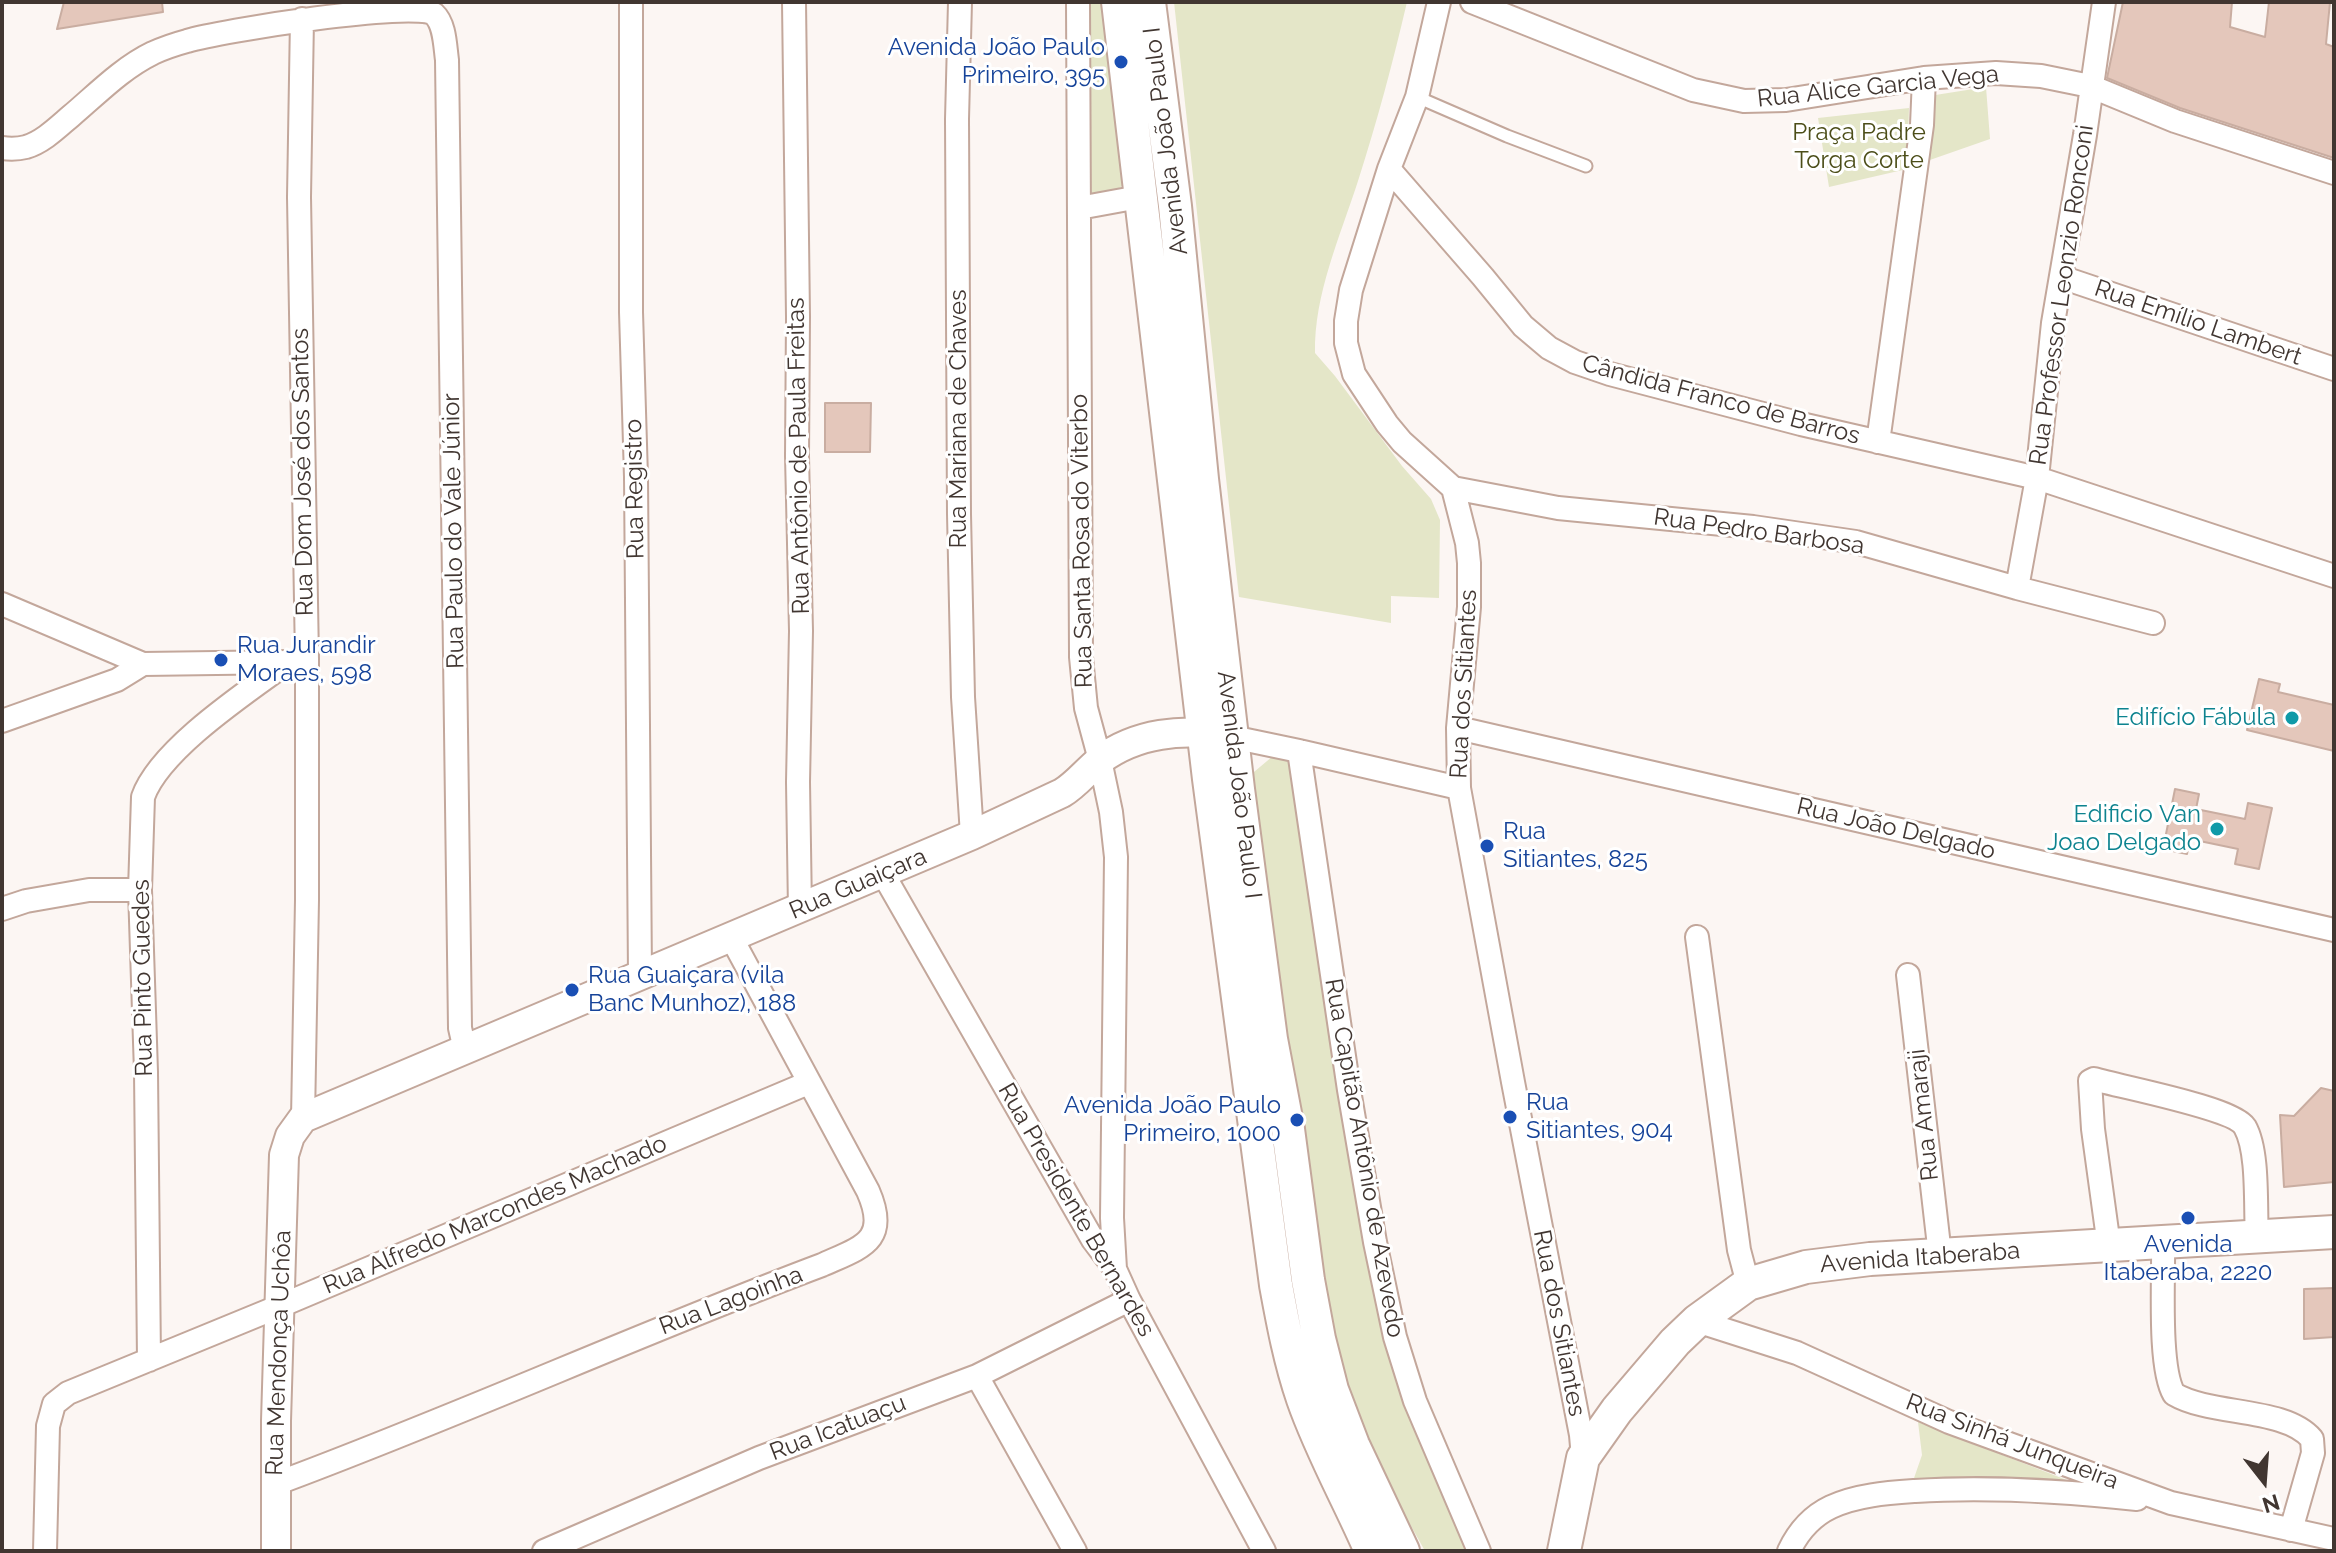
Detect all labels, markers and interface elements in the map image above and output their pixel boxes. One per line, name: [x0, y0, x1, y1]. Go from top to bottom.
street label: Avenida João Paulo I: [1138, 25, 1194, 257]
place label: Avenida João Paulo Primeiro, 395: [888, 34, 1105, 90]
marker: Avenida João Paulo Primeiro, 395: [1112, 53, 1130, 71]
street label: Rua Alice Garcia Vega: [1756, 60, 2000, 114]
park label: Praça Padre Torga Corte: [1792, 119, 1926, 175]
street label: Rua Professor Leonzio Ronconi: [2024, 123, 2100, 467]
street label: Rua Emílio Lambert: [2091, 274, 2305, 372]
street label: Rua Mariana de Chaves: [945, 289, 973, 549]
street label: Rua Antônio de Paula Freitas: [782, 297, 816, 615]
street label: Rua Dom José dos Santos: [286, 328, 320, 616]
street label: Cândida Franco de Barros: [1579, 349, 1863, 451]
street label: Rua Paulo do Vale Júnior: [437, 393, 471, 669]
street label: Rua Santa Rosa do Viterbo: [1065, 394, 1099, 688]
street label: Rua Registro: [619, 419, 651, 559]
street label: Rua Pedro Barbosa: [1652, 503, 1866, 561]
street label: Rua dos Sitiantes: [1445, 589, 1483, 779]
place label: Rua Jurandir Moraes, 598: [237, 632, 376, 688]
marker: Rua Jurandir Moraes, 598: [212, 651, 230, 669]
street label: Avenida João Paulo I: [1211, 669, 1267, 901]
place label: Edifício Fábula: [2115, 704, 2276, 732]
marker: Edifício Fábula: [2283, 709, 2301, 727]
street label: Rua João Delgado: [1794, 792, 1998, 866]
place label: Edificio Van Joao Delgado: [2047, 801, 2201, 857]
place label: Rua Sitiantes, 825: [1503, 818, 1648, 874]
marker: Edificio Van Joao Delgado: [2208, 820, 2226, 838]
marker: Rua Sitiantes, 825: [1478, 837, 1496, 855]
street label: Rua Guaiçara: [785, 842, 931, 926]
street label: Rua Pinto Guedes: [127, 879, 159, 1077]
place label: Rua Guaiçara (vila Banc Munhoz), 188: [588, 962, 796, 1018]
street label: Rua Capitão Antônio de Azevedo: [1318, 976, 1410, 1340]
marker: Rua Guaiçara (vila Banc Munhoz), 188: [563, 981, 581, 999]
street label: Rua Amaraji: [1903, 1048, 1945, 1182]
street label: Rua Presidente Bernardes: [992, 1078, 1160, 1342]
place label: Rua Sitiantes, 904: [1526, 1089, 1673, 1145]
place label: Avenida João Paulo Primeiro, 1000: [1064, 1092, 1281, 1148]
marker: Rua Sitiantes, 904: [1501, 1108, 1519, 1126]
marker: Avenida João Paulo Primeiro, 1000: [1288, 1111, 1306, 1129]
street label: Rua Alfredo Marcondes Machado: [319, 1129, 671, 1301]
marker: Avenida Itaberaba, 2220: [2179, 1209, 2197, 1227]
street label: Rua dos Sitiantes: [1527, 1227, 1591, 1419]
street label: Rua Mendonça Uchôa: [260, 1230, 298, 1476]
place label: Avenida Itaberaba, 2220: [2104, 1231, 2272, 1287]
street label: Avenida Itaberaba: [1819, 1237, 2021, 1279]
street label: Rua Lagoinha: [655, 1260, 807, 1342]
street label: Rua Sinhá Junqueira: [1902, 1388, 2122, 1496]
street label: Rua Icatuaçu: [766, 1389, 910, 1467]
north arrow: [2224, 1441, 2304, 1521]
text: N: [2259, 1489, 2283, 1519]

